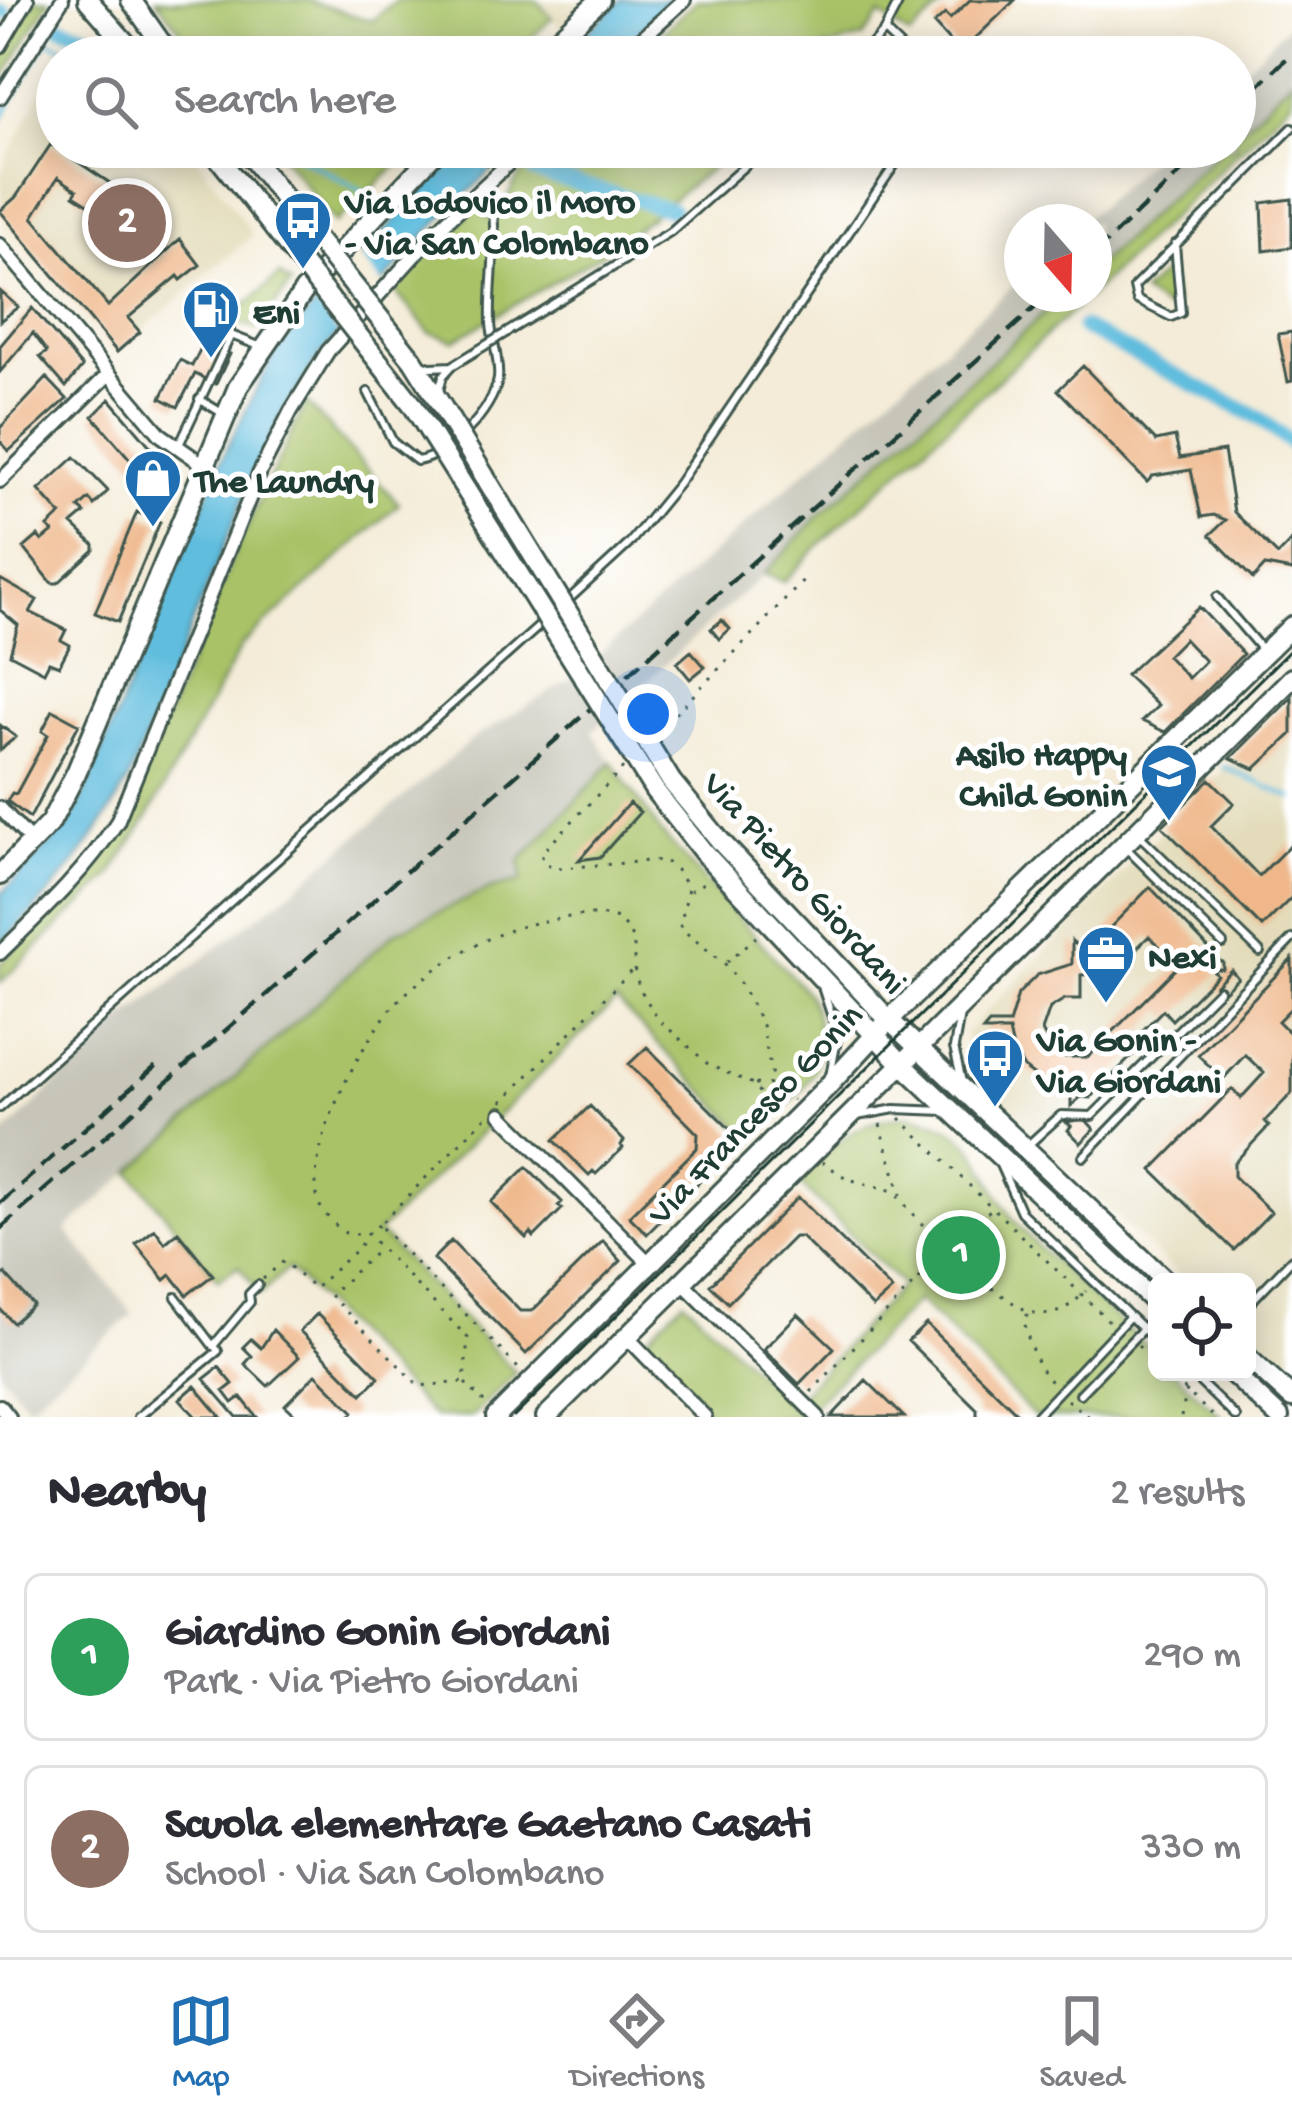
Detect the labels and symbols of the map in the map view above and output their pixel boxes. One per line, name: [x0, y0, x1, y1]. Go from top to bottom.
pin: 2: [88, 178, 166, 268]
place label: Via Lodovico il Moro - Via San Colombano: [343, 184, 649, 268]
bus stop icon: Via Lodovico il Moro - Via San Colombano: [272, 189, 334, 271]
north arrow: [1004, 204, 1112, 312]
fuel station icon: Eni: [180, 278, 242, 360]
place label: Eni: [253, 294, 300, 337]
shop icon: The Laundry: [122, 447, 184, 529]
place label: The Laundry: [192, 463, 374, 506]
your location: [618, 684, 678, 744]
place label: Asilo Happy Child Gonin: [955, 736, 1128, 820]
school or university icon: Asilo Happy Child Gonin: [1138, 741, 1200, 823]
street label: Via Pietro Giordani: [690, 764, 914, 1006]
office icon: Nexi: [1075, 923, 1137, 1005]
place label: Nexi: [1148, 939, 1217, 982]
street label: Via Francesco Gonin: [640, 997, 874, 1237]
place label: Via Gonin - Via Giordani: [1035, 1022, 1221, 1106]
bus stop icon: Via Gonin - Via Giordani: [964, 1027, 1026, 1109]
pin: 1: [922, 1210, 1000, 1300]

